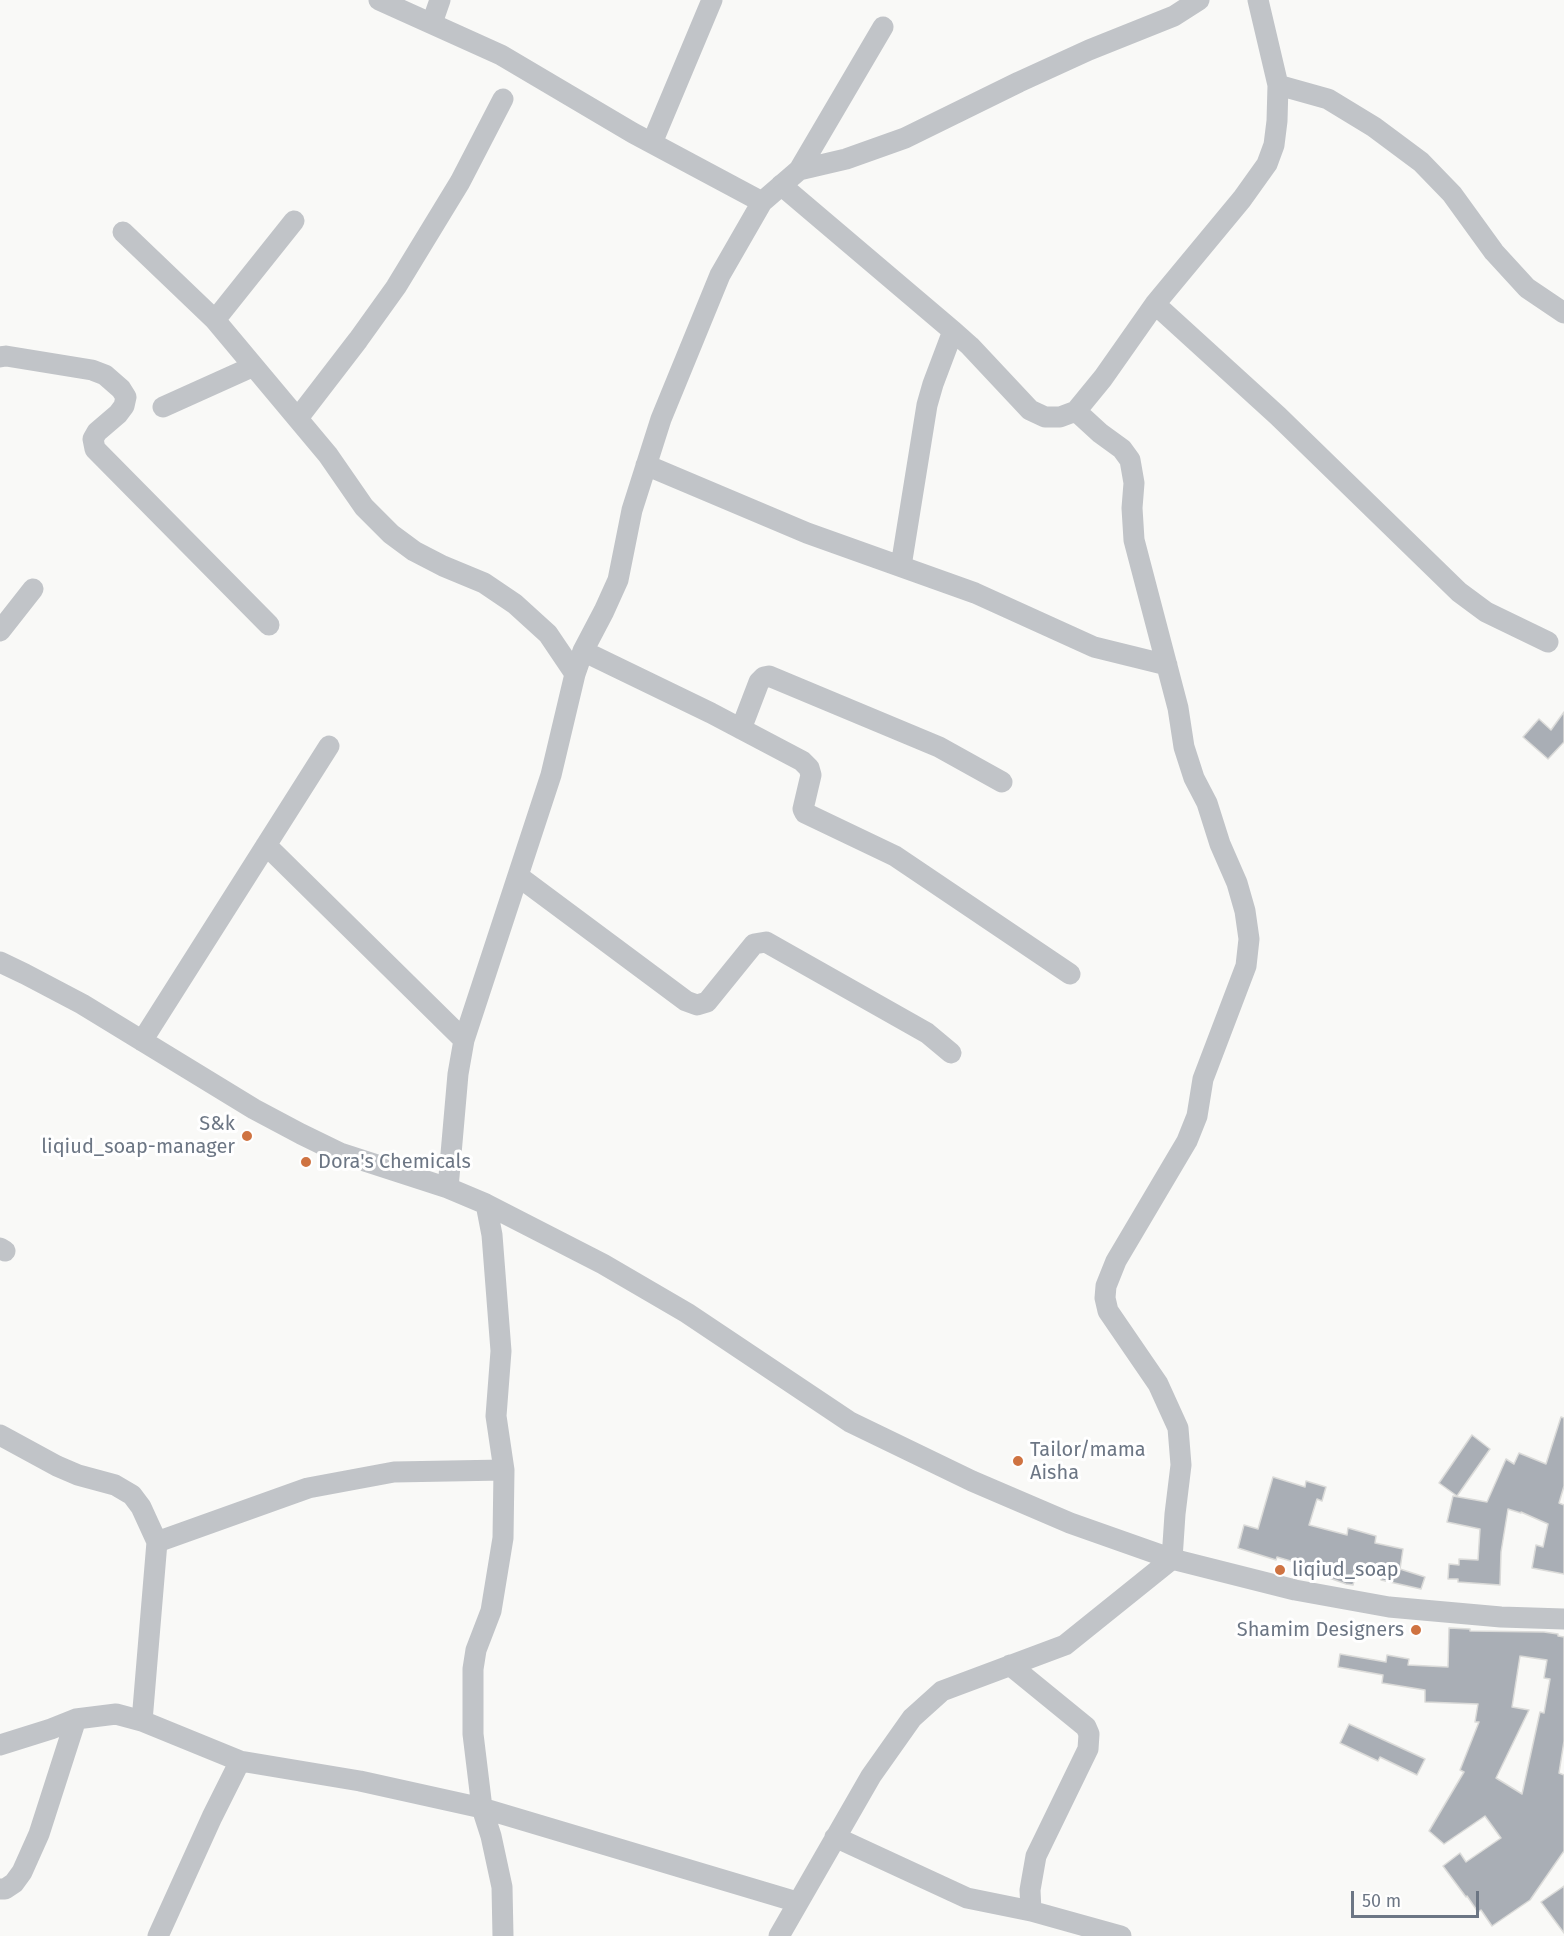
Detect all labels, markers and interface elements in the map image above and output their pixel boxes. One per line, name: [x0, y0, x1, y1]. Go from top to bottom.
place label: S&k liqiud_soap-manager: [41, 1112, 235, 1159]
marker: S&k liqiud_soap-manager: [240, 1129, 254, 1143]
place label: Dora's Chemicals: [318, 1150, 471, 1174]
marker: Dora's Chemicals: [299, 1155, 313, 1169]
place label: Tailor/mama Aisha: [1030, 1438, 1146, 1485]
marker: Tailor/mama Aisha: [1011, 1454, 1025, 1468]
place label: liqiud_soap: [1292, 1558, 1399, 1582]
marker: liqiud_soap: [1273, 1563, 1287, 1577]
place label: Shamim Designers: [1237, 1618, 1404, 1642]
marker: Shamim Designers: [1409, 1623, 1423, 1637]
scale bar: [1354, 1879, 1482, 1917]
text: 50 m: [1362, 1890, 1401, 1912]

